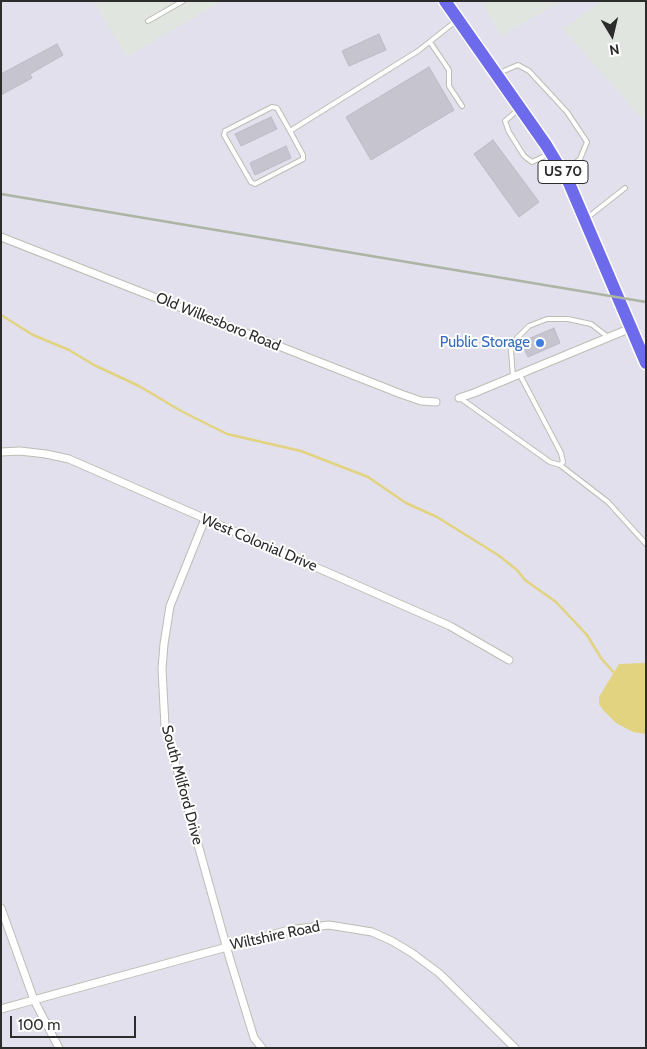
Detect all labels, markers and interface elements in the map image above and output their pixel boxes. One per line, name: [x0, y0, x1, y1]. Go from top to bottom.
north arrow: [587, 10, 637, 60]
text: N: [608, 40, 621, 59]
road number: US 70: [538, 160, 588, 183]
street label: Old Wilkesboro Road: [153, 289, 283, 355]
place label: Public Storage: [440, 334, 530, 352]
marker: Public Storage: [534, 337, 546, 349]
street label: West Colonial Drive: [198, 510, 320, 576]
street label: South Milford Drive: [157, 723, 207, 847]
street label: Wiltshire Road: [228, 918, 322, 954]
scale bar: [12, 1006, 139, 1038]
text: 100 m: [18, 1016, 60, 1034]

